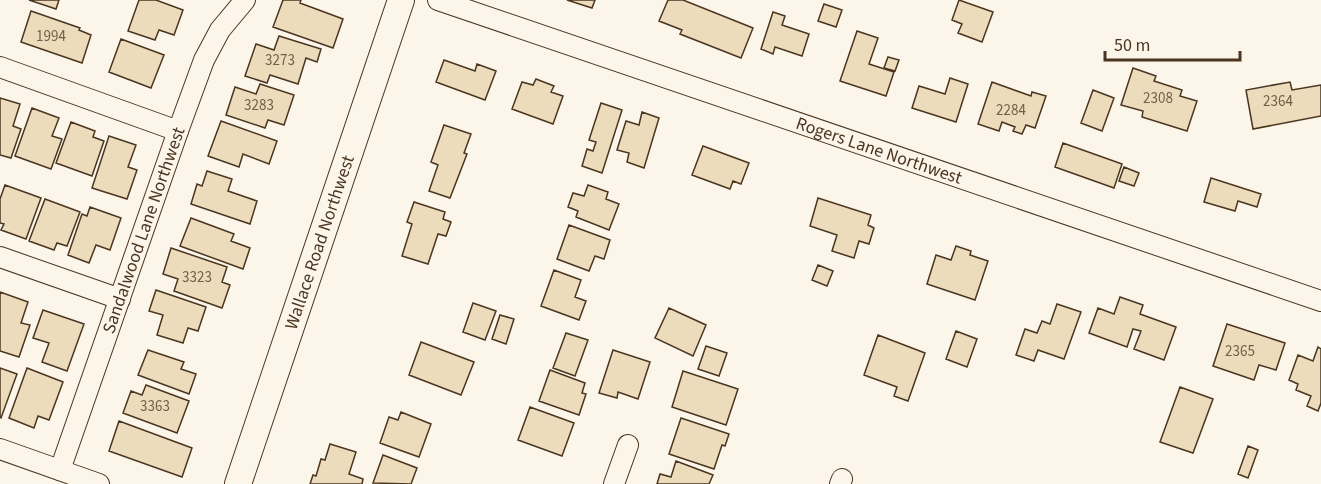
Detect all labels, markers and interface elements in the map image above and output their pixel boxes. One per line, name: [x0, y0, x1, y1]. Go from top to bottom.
scale bar: [1105, 24, 1240, 62]
house number: 1994: [36, 26, 66, 47]
text: 50 m: [1114, 33, 1150, 58]
house number: 3273: [265, 50, 295, 71]
house number: 2308: [1143, 88, 1173, 109]
house number: 2364: [1263, 91, 1293, 112]
house number: 3283: [244, 95, 274, 116]
house number: 2284: [996, 100, 1026, 121]
street label: Rogers Lane Northwest: [793, 111, 965, 191]
street label: Sandalwood Lane Northwest: [96, 123, 191, 337]
street label: Wallace Road Northwest: [279, 152, 361, 333]
house number: 3323: [182, 267, 212, 288]
house number: 2365: [1225, 341, 1255, 362]
house number: 3363: [140, 396, 170, 417]

